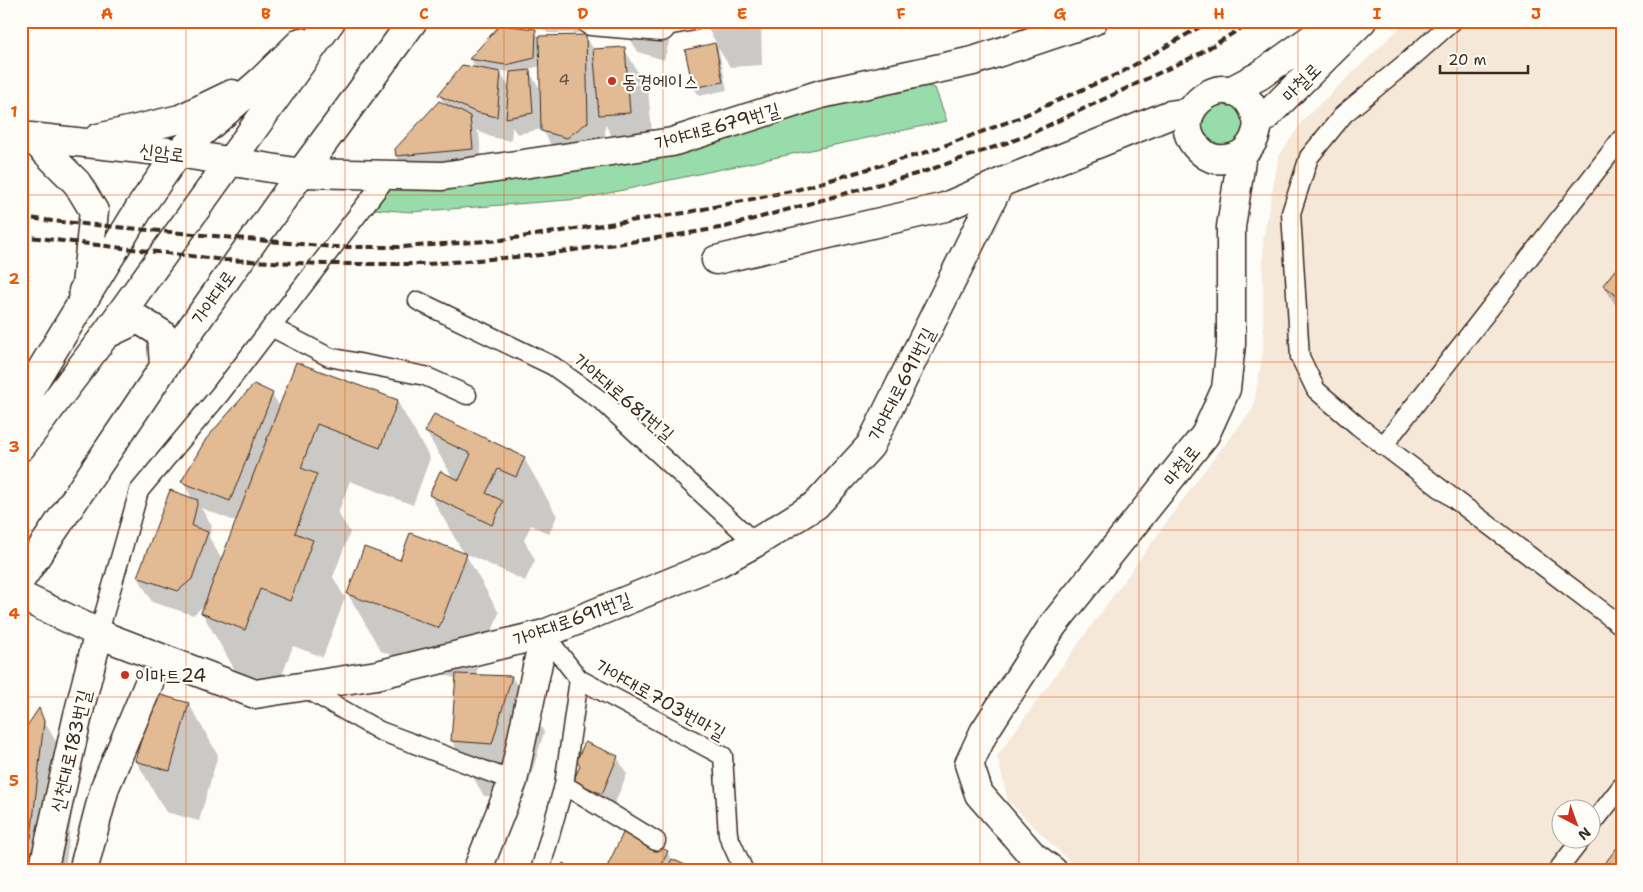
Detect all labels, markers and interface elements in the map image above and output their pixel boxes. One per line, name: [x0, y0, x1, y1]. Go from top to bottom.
text: A: [101, 3, 113, 24]
text: B: [261, 3, 271, 24]
text: C: [419, 3, 429, 24]
text: D: [577, 3, 589, 24]
text: E: [737, 3, 747, 24]
text: F: [896, 3, 906, 24]
text: G: [1054, 3, 1067, 24]
text: H: [1213, 3, 1225, 24]
text: I: [1373, 3, 1382, 24]
text: J: [1531, 3, 1541, 24]
scale bar: [1440, 42, 1528, 74]
text: 20 m: [1448, 50, 1487, 70]
street label: 마철로: [1276, 57, 1326, 107]
house number: 4: [558, 69, 570, 90]
place label: 동경에이스: [622, 69, 698, 94]
marker: 동경에이스: [606, 75, 618, 87]
street label: 가야대로679번길: [652, 97, 782, 156]
text: 1: [10, 101, 18, 122]
street label: 신암로: [138, 137, 186, 168]
street label: 가야대로: [186, 265, 241, 330]
text: 2: [8, 268, 20, 289]
street label: 가야대로691번길: [862, 323, 941, 445]
street label: 가야대로681번길: [568, 348, 679, 447]
text: 3: [8, 436, 20, 457]
street label: 마철로: [1157, 440, 1206, 491]
street label: 가야대로691번길: [510, 586, 635, 652]
text: 4: [8, 603, 20, 624]
street label: 가야대로703번마길: [591, 653, 730, 746]
place label: 이마트24: [135, 663, 206, 688]
marker: 이마트24: [119, 669, 131, 681]
street label: 신천대로183번길: [44, 687, 97, 815]
text: 5: [9, 770, 19, 791]
north arrow: [1550, 800, 1600, 850]
text: N: [1574, 823, 1595, 844]

